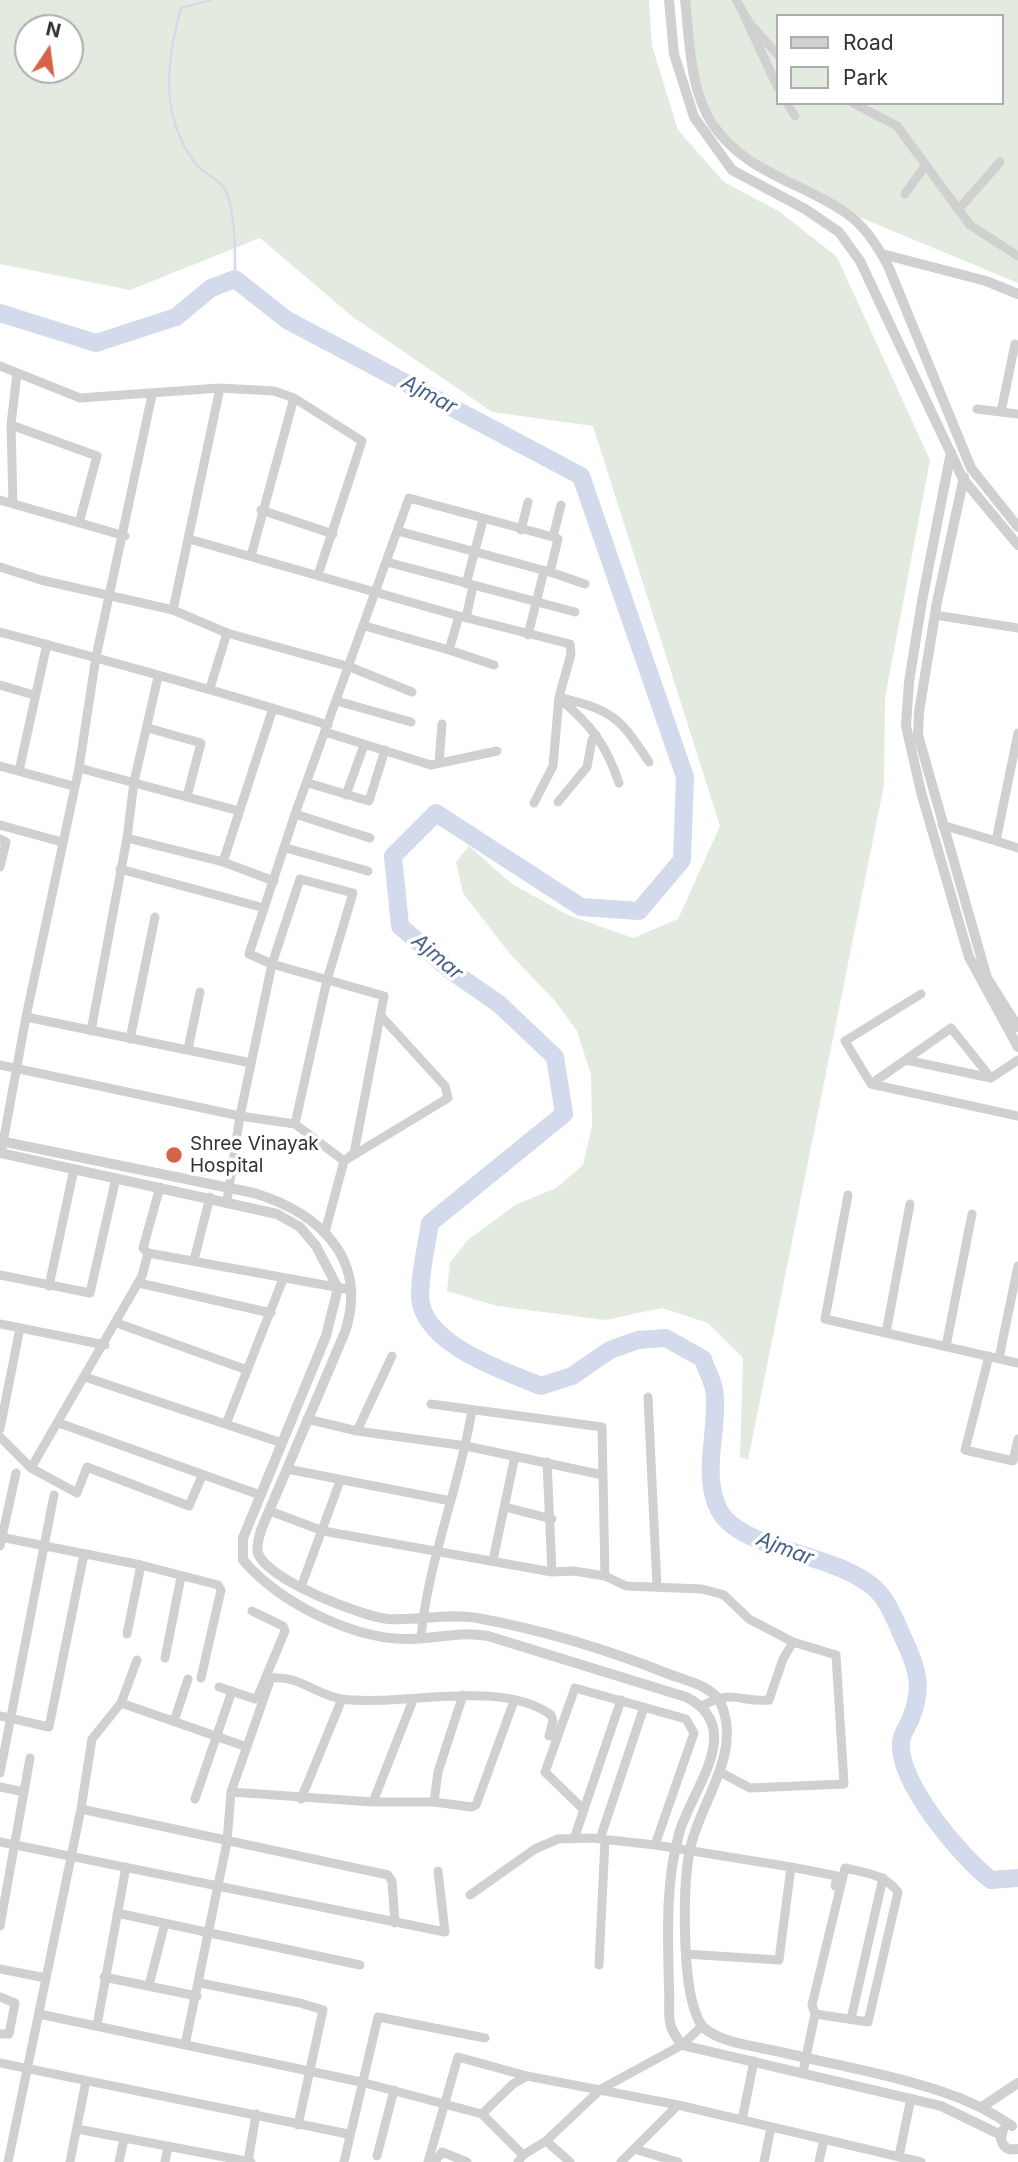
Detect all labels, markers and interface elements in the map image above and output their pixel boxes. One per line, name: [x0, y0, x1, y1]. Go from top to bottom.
north arrow: [14, 14, 84, 84]
legend: [776, 14, 1004, 105]
text: N: [44, 17, 63, 43]
text: Road: [843, 30, 894, 55]
text: Park: [843, 65, 888, 90]
water label: Ajmar: [397, 370, 461, 420]
water label: Ajmar: [406, 928, 468, 986]
place label: Shree Vinayak Hospital: [190, 1133, 319, 1177]
marker: Shree Vinayak Hospital: [164, 1145, 184, 1165]
water label: Ajmar: [753, 1527, 817, 1571]

